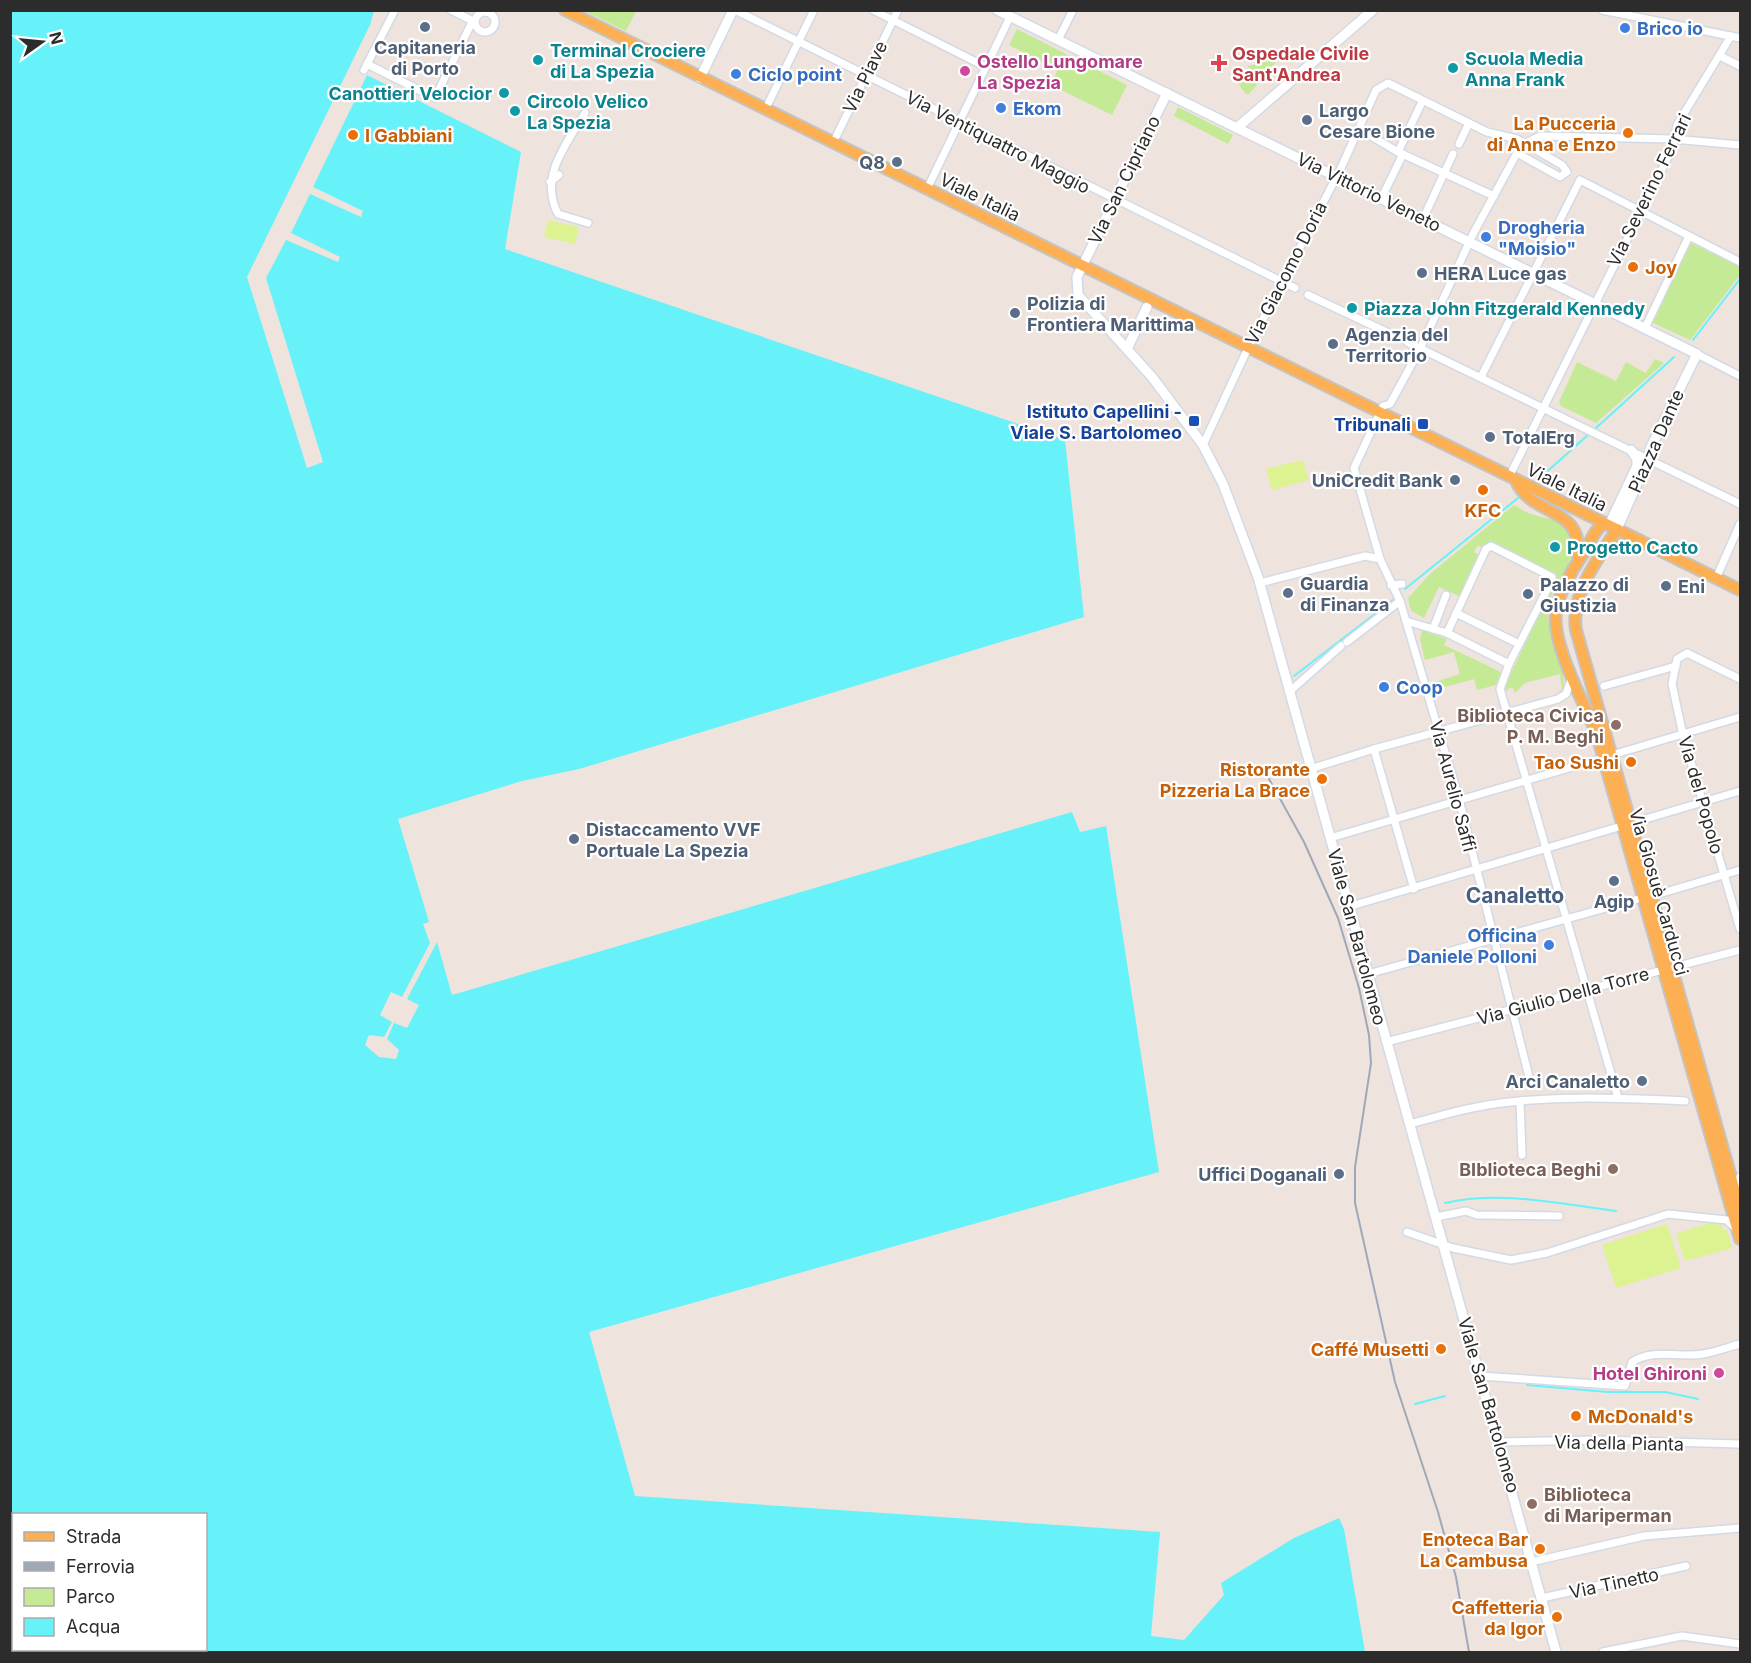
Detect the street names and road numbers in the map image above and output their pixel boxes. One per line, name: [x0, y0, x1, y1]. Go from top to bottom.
street label: Via Piave: [838, 37, 892, 117]
street label: Via Ventiquattro Maggio: [902, 86, 1094, 198]
street label: Via Severino Ferrari: [1603, 110, 1695, 270]
street label: Via San Cipriano: [1084, 112, 1164, 248]
street label: Via Vittorio Veneto: [1294, 148, 1444, 236]
street label: Viale Italia: [936, 169, 1024, 225]
street label: Via Giacomo Doria: [1241, 198, 1331, 348]
street label: Piazza Dante: [1624, 386, 1688, 496]
street label: Viale Italia: [1523, 459, 1611, 515]
street label: Via Aurelio Saffi: [1425, 718, 1481, 854]
street label: Via del Popolo: [1674, 733, 1728, 857]
street label: Via Giosuè Carducci: [1625, 806, 1693, 978]
street label: Viale San Bartolomeo: [1323, 846, 1391, 1028]
street label: Via Giulio Della Torre: [1475, 963, 1651, 1029]
street label: Viale San Bartolomeo: [1454, 1315, 1524, 1495]
street label: Via della Pianta: [1554, 1431, 1684, 1455]
street label: Via Tinetto: [1567, 1563, 1661, 1603]

